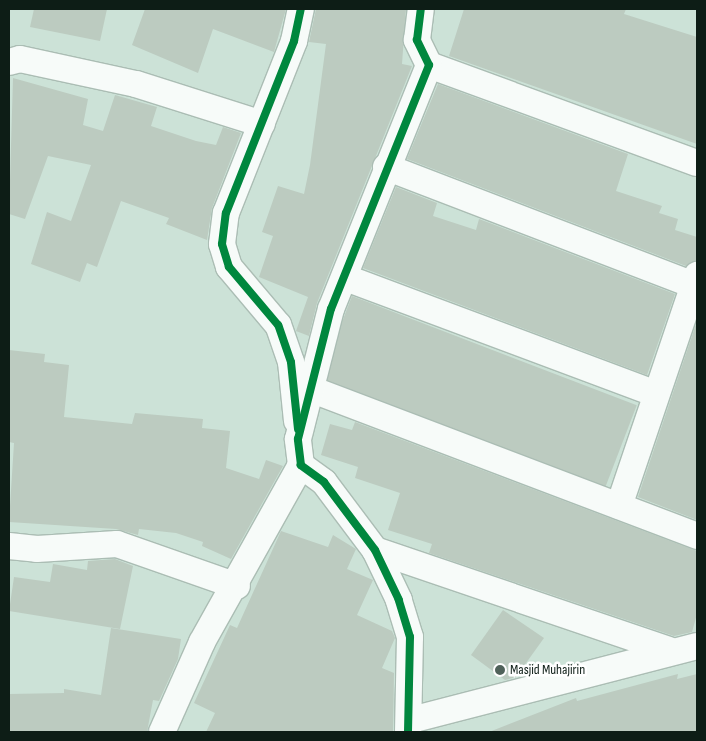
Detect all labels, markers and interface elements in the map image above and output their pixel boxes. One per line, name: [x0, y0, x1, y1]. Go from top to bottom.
place label: Masjid Muhajirin: [510, 662, 585, 678]
marker: Masjid Muhajirin: [494, 664, 506, 676]

